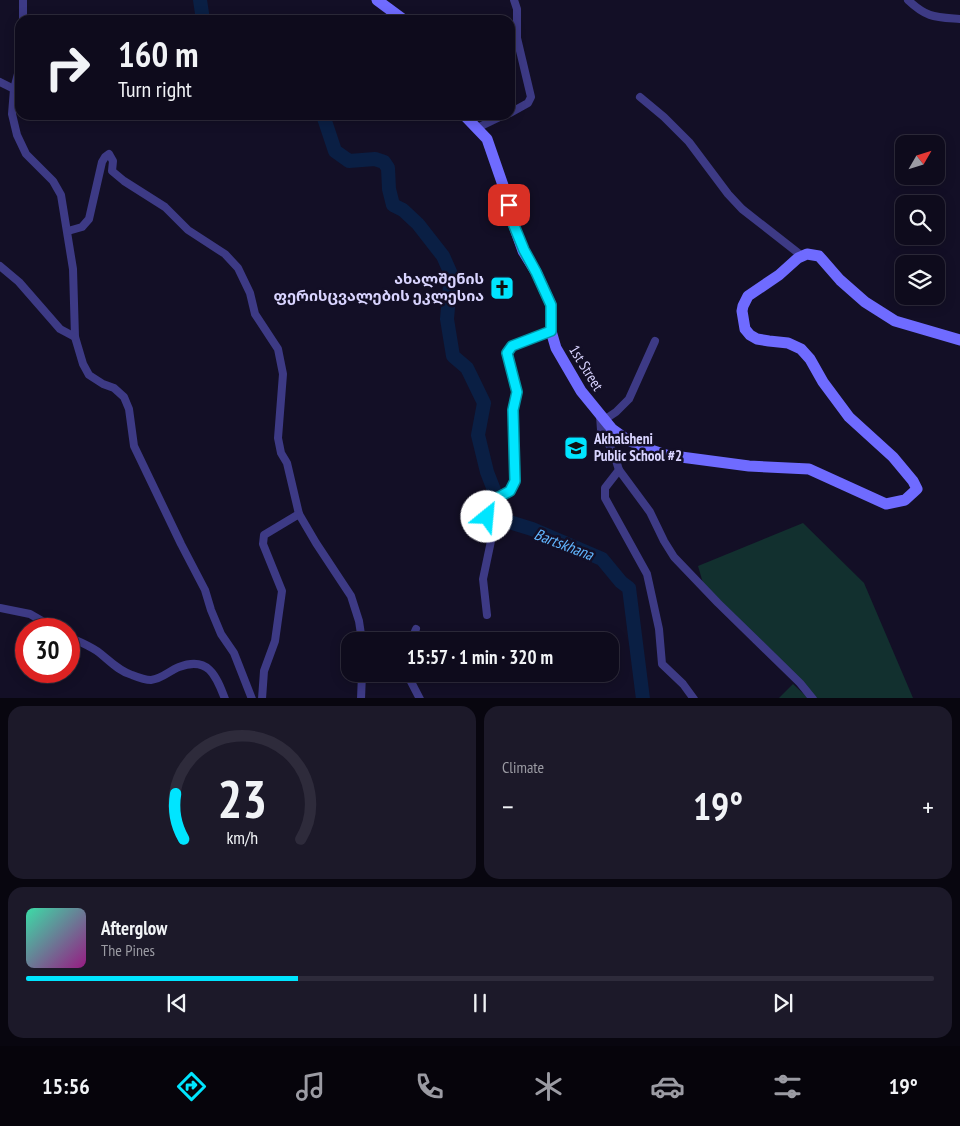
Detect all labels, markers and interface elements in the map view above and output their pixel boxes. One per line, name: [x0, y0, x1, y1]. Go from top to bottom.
text: 160 m: [118, 31, 199, 77]
icon: right: [35, 35, 100, 100]
text: Turn right: [118, 75, 192, 103]
north arrow: [895, 135, 945, 185]
map controls: [895, 135, 945, 305]
pin: [488, 184, 530, 226]
icon: arrive: [495, 191, 523, 219]
button: search: [895, 195, 945, 245]
button: layers: [895, 255, 945, 305]
place label: ახალშენის ფერისცვალების ეკლესია: [274, 269, 484, 305]
church icon: ახალშენის ფერისცვალების ეკლესია: [489, 275, 515, 301]
street label: 1st Street: [565, 341, 608, 394]
place label: Akhalsheni Public School #2: [593, 429, 682, 465]
school or university icon: Akhalsheni Public School #2: [563, 435, 589, 461]
position arrow: [460, 490, 512, 542]
water label: Bartskhana: [532, 524, 598, 565]
speed limit sign: 30: [15, 618, 80, 683]
text: 15:57 · 1 min · 320 m: [407, 645, 553, 669]
text: Climate: [502, 757, 544, 777]
text: 23: [217, 765, 267, 832]
text: 19°: [693, 781, 743, 830]
text: −: [502, 788, 514, 825]
text: +: [922, 788, 934, 825]
text: km/h: [226, 826, 258, 849]
text: Afterglow: [101, 916, 167, 940]
text: The Pines: [101, 940, 155, 960]
icon: previous: [163, 989, 191, 1017]
icon: pause: [466, 989, 494, 1017]
icon: next: [769, 989, 797, 1017]
icon: directions: [174, 1069, 209, 1104]
icon: music: [293, 1069, 328, 1104]
icon: phone: [412, 1069, 447, 1104]
icon: climate: [531, 1069, 566, 1104]
icon: car: [650, 1069, 685, 1104]
icon: filters: [770, 1069, 805, 1104]
text: 15:56: [42, 1072, 90, 1100]
text: 19°: [889, 1072, 918, 1100]

